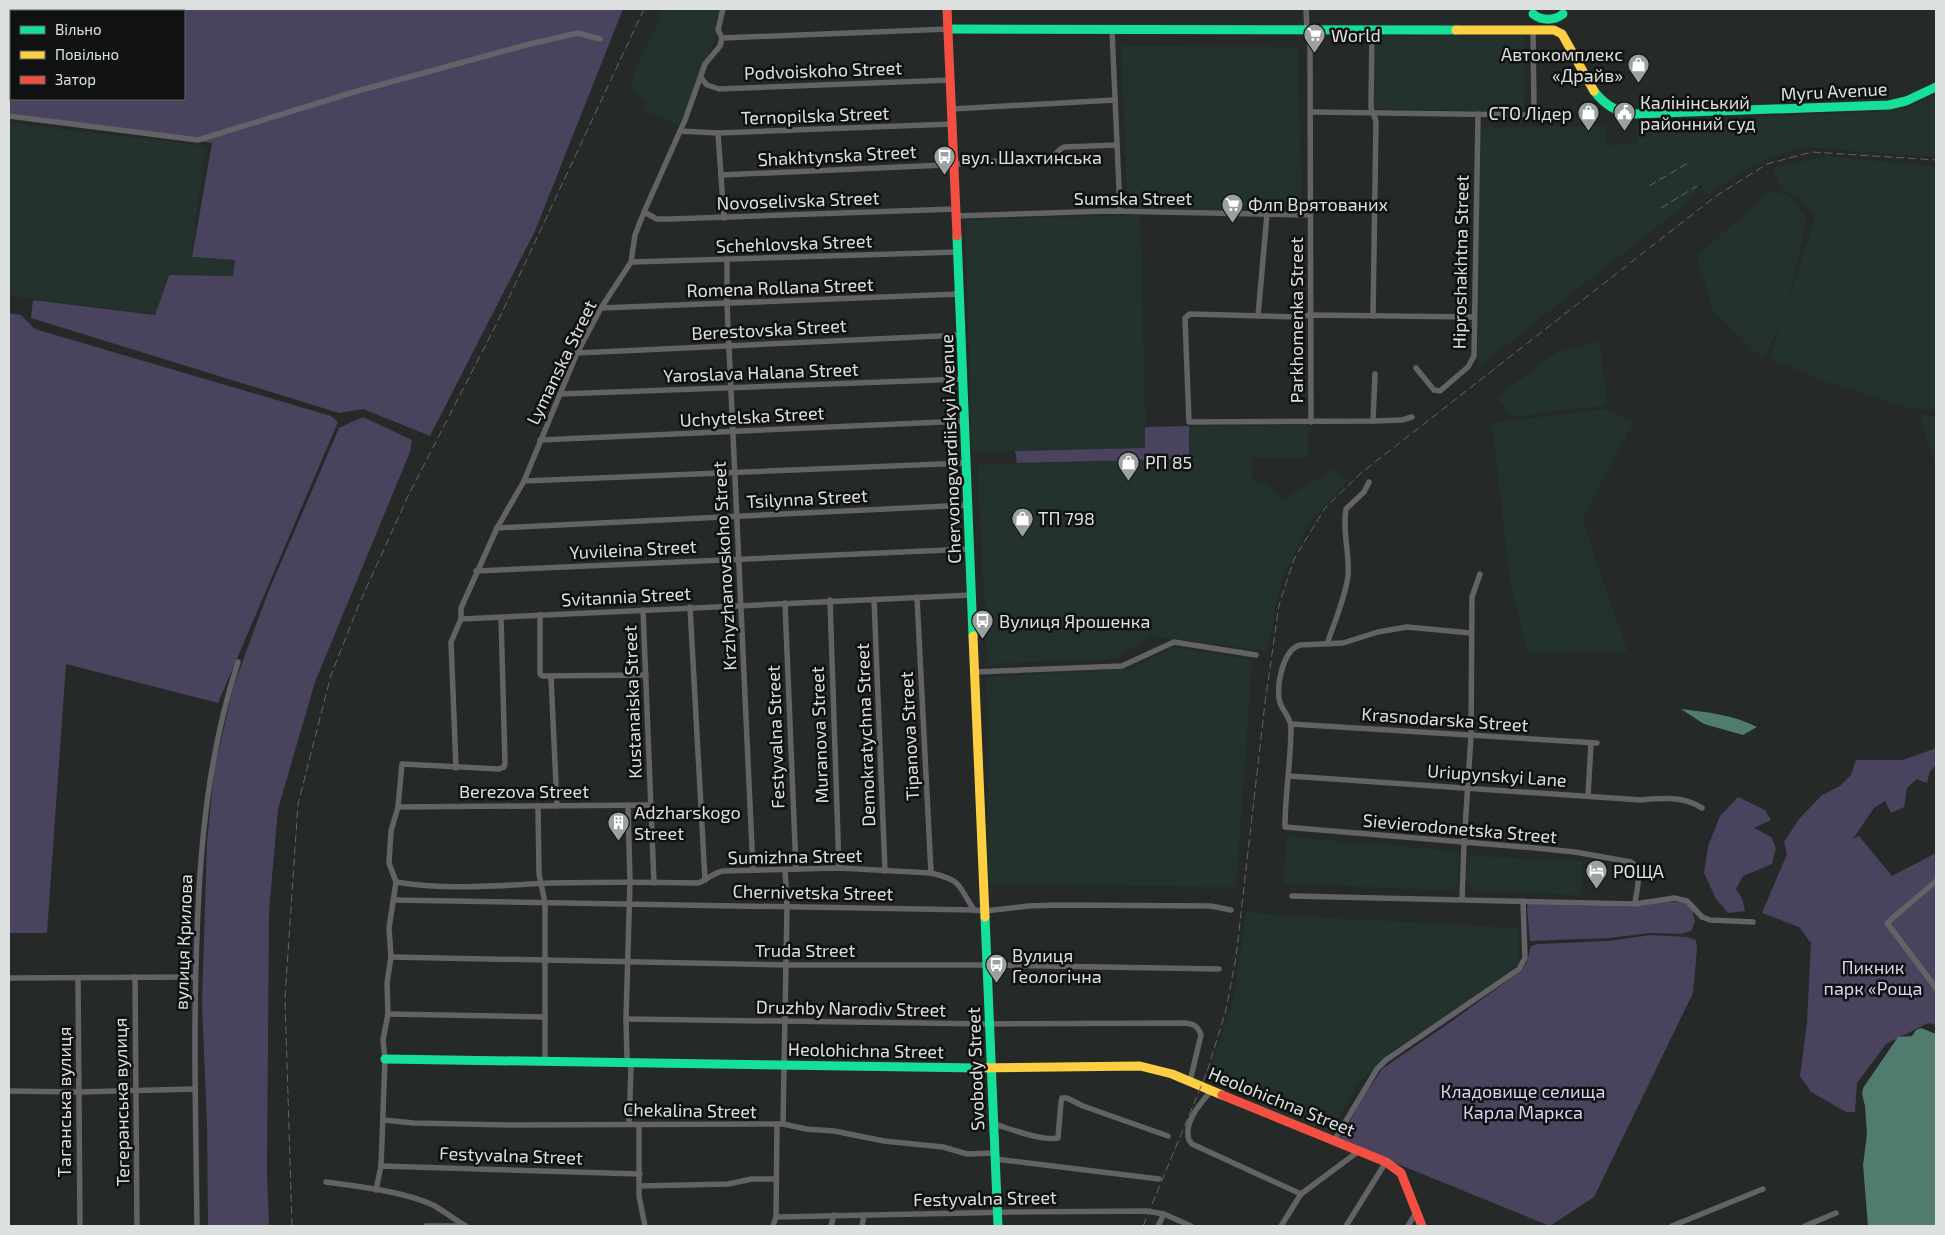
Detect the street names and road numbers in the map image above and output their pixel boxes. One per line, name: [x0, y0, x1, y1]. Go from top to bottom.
street label: Podvoiskoho Street: [744, 56, 903, 84]
street label: Myru Avenue: [1780, 77, 1888, 105]
street label: Ternopilska Street: [740, 101, 890, 129]
street label: Shakhtynska Street: [757, 140, 917, 170]
street label: Hiproshakhtna Street: [1447, 174, 1473, 349]
street label: Novoselivska Street: [716, 186, 880, 214]
street label: Sumska Street: [1074, 187, 1192, 209]
street label: Schehlovska Street: [715, 229, 873, 257]
street label: Parkhomenka Street: [1285, 237, 1307, 403]
street label: Romena Rollana Street: [686, 273, 874, 301]
street label: Lymanska Street: [521, 296, 601, 428]
street label: Berestovska Street: [691, 314, 847, 344]
street label: Chervonogvardiiskyi Avenue: [935, 334, 965, 564]
street label: Yaroslava Halana Street: [663, 358, 859, 386]
street label: Uchytelska Street: [679, 401, 825, 431]
street label: Krzhyzhanovskoho Street: [708, 461, 740, 671]
street label: Tsilynna Street: [746, 484, 868, 512]
street label: Yuvileina Street: [569, 535, 697, 563]
street label: Svitannia Street: [561, 582, 692, 610]
street label: Kustanaiska Street: [618, 625, 646, 779]
street label: Demokratychna Street: [851, 643, 879, 827]
street label: Festyvalna Street: [761, 665, 789, 809]
street label: Muranova Street: [806, 666, 832, 804]
street label: Tipanova Street: [895, 671, 923, 801]
street label: Krasnodarska Street: [1361, 702, 1529, 736]
street label: Uriupynskyi Lane: [1426, 759, 1568, 791]
street label: Berezova Street: [459, 780, 589, 802]
street label: Sievierodonetska Street: [1362, 809, 1558, 847]
street label: Sumizhna Street: [728, 844, 863, 868]
street label: вулиця Крилова: [170, 874, 196, 1010]
street label: Chernivetska Street: [732, 880, 894, 904]
street label: Truda Street: [755, 939, 855, 961]
street label: Druzhby Narodiv Street: [756, 995, 946, 1021]
street label: Svobody Street: [962, 1007, 988, 1131]
street label: Тегеранська вулиця: [109, 1017, 133, 1187]
street label: Таганська вулиця: [53, 1027, 75, 1177]
street label: Heolohichna Street: [788, 1038, 944, 1062]
street label: Heolohichna Street: [1206, 1062, 1359, 1140]
street label: Chekalina Street: [623, 1098, 757, 1122]
street label: Festyvalna Street: [439, 1141, 583, 1169]
street label: Festyvalna Street: [913, 1186, 1057, 1210]

